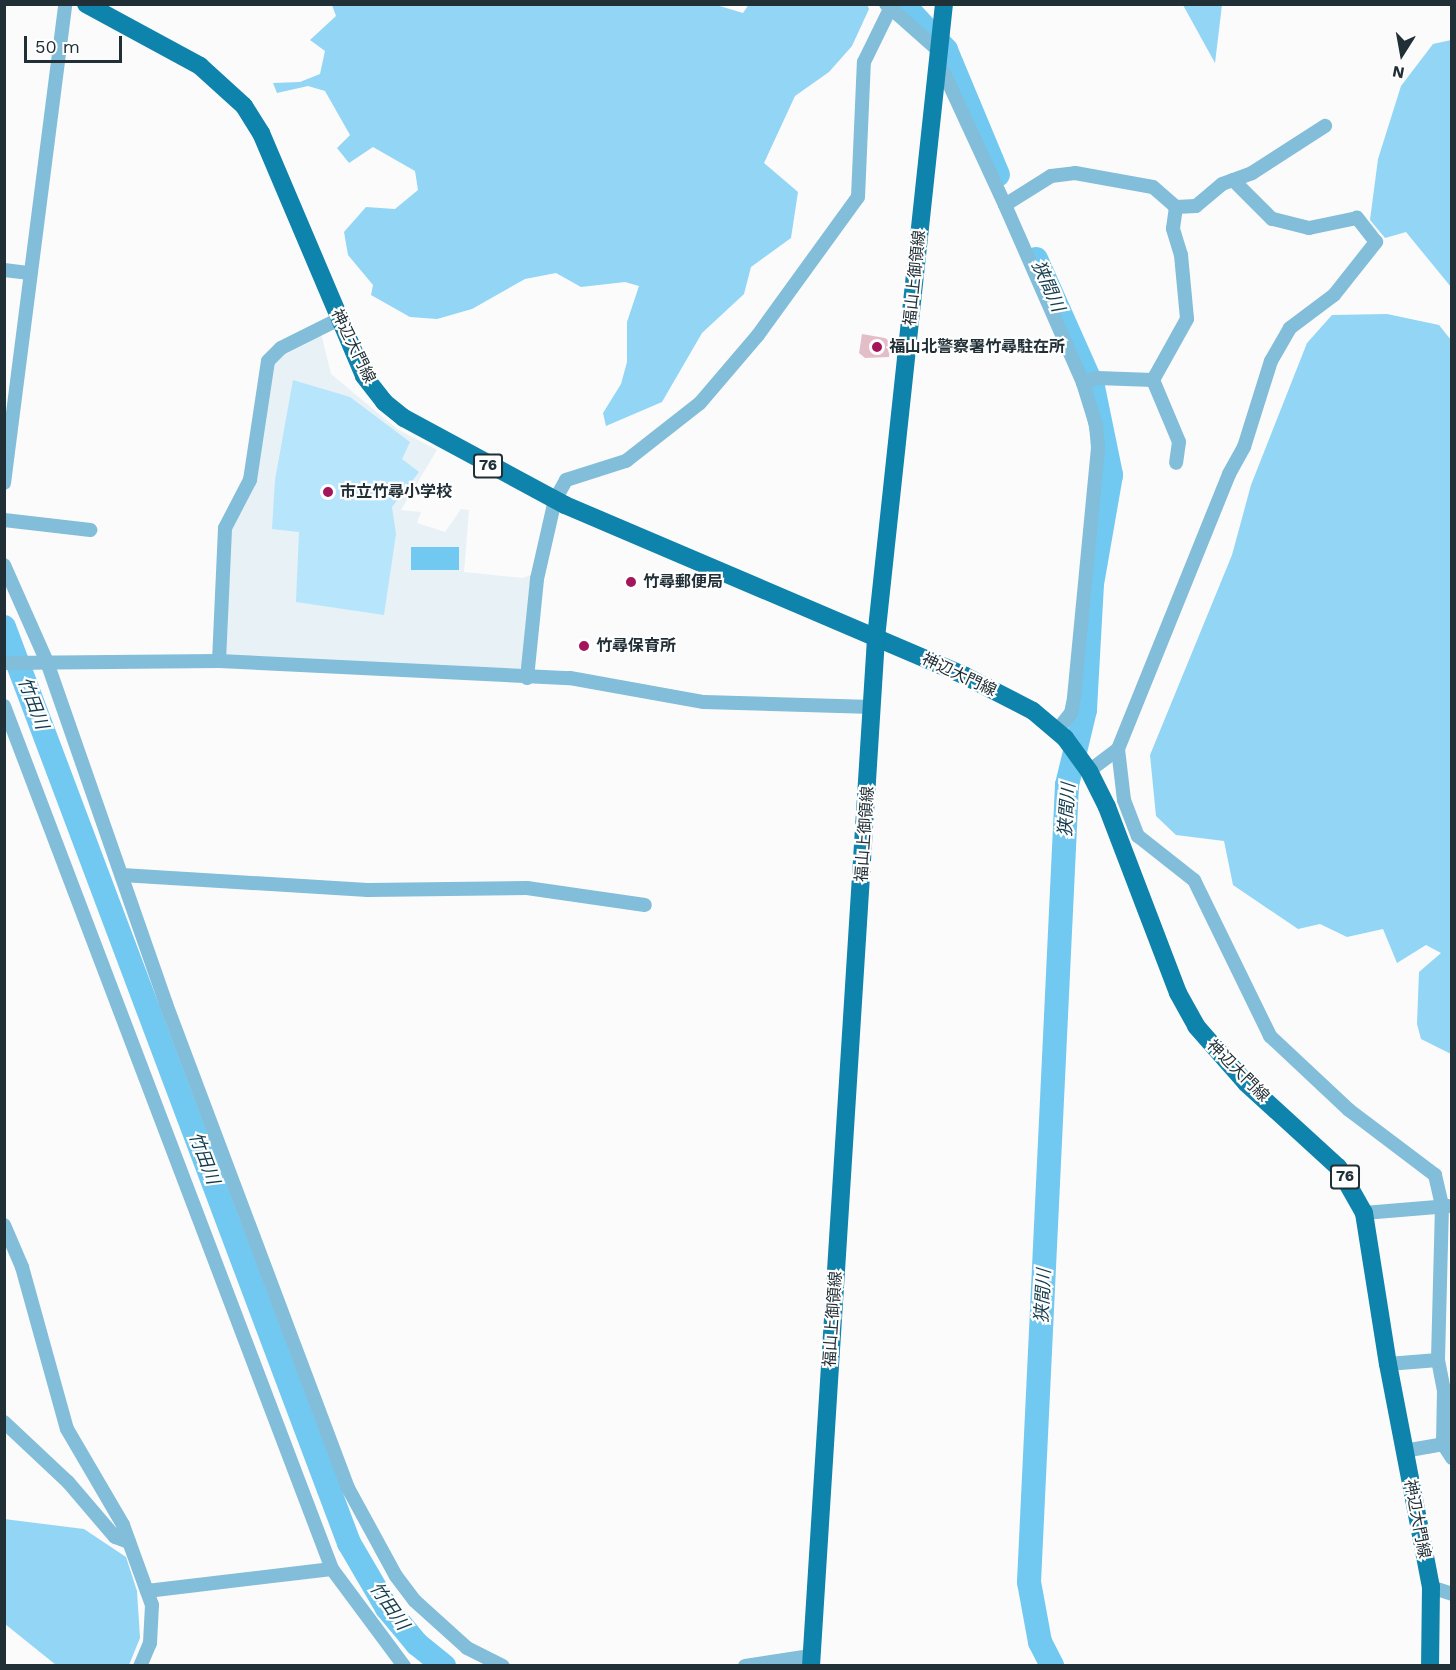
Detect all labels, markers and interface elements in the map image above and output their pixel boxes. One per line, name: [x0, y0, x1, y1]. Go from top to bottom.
scale bar: [27, 24, 124, 62]
north arrow: [1372, 24, 1432, 84]
text: 50 m: [35, 36, 80, 57]
text: N: [1391, 62, 1406, 83]
street label: 福山上御領線: [900, 229, 930, 327]
water label: 狭間川: [1027, 257, 1069, 315]
street label: 神辺大門線: [327, 306, 379, 386]
place label: 福山北警察署竹尋駐在所: [889, 337, 1065, 357]
marker: 福山北警察署竹尋駐在所: [870, 340, 884, 354]
road number: 76: [473, 454, 503, 478]
place label: 市立竹尋小学校: [340, 482, 452, 502]
marker: 市立竹尋小学校: [321, 485, 335, 499]
place label: 竹尋郵便局: [643, 572, 723, 592]
marker: 竹尋郵便局: [624, 575, 638, 589]
place label: 竹尋保育所: [596, 636, 676, 656]
marker: 竹尋保育所: [577, 639, 591, 653]
street label: 神辺大門線: [919, 649, 999, 701]
water label: 竹田川: [13, 674, 53, 732]
water label: 狭間川: [1054, 782, 1080, 838]
street label: 福山上御領線: [852, 785, 878, 883]
street label: 神辺大門線: [1203, 1036, 1273, 1106]
water label: 竹田川: [184, 1129, 224, 1187]
road number: 76: [1330, 1165, 1360, 1189]
water label: 狭間川: [1031, 1268, 1055, 1324]
street label: 福山上御領線: [820, 1270, 846, 1368]
street label: 神辺大門線: [1400, 1478, 1434, 1560]
water label: 竹田川: [365, 1578, 413, 1634]

